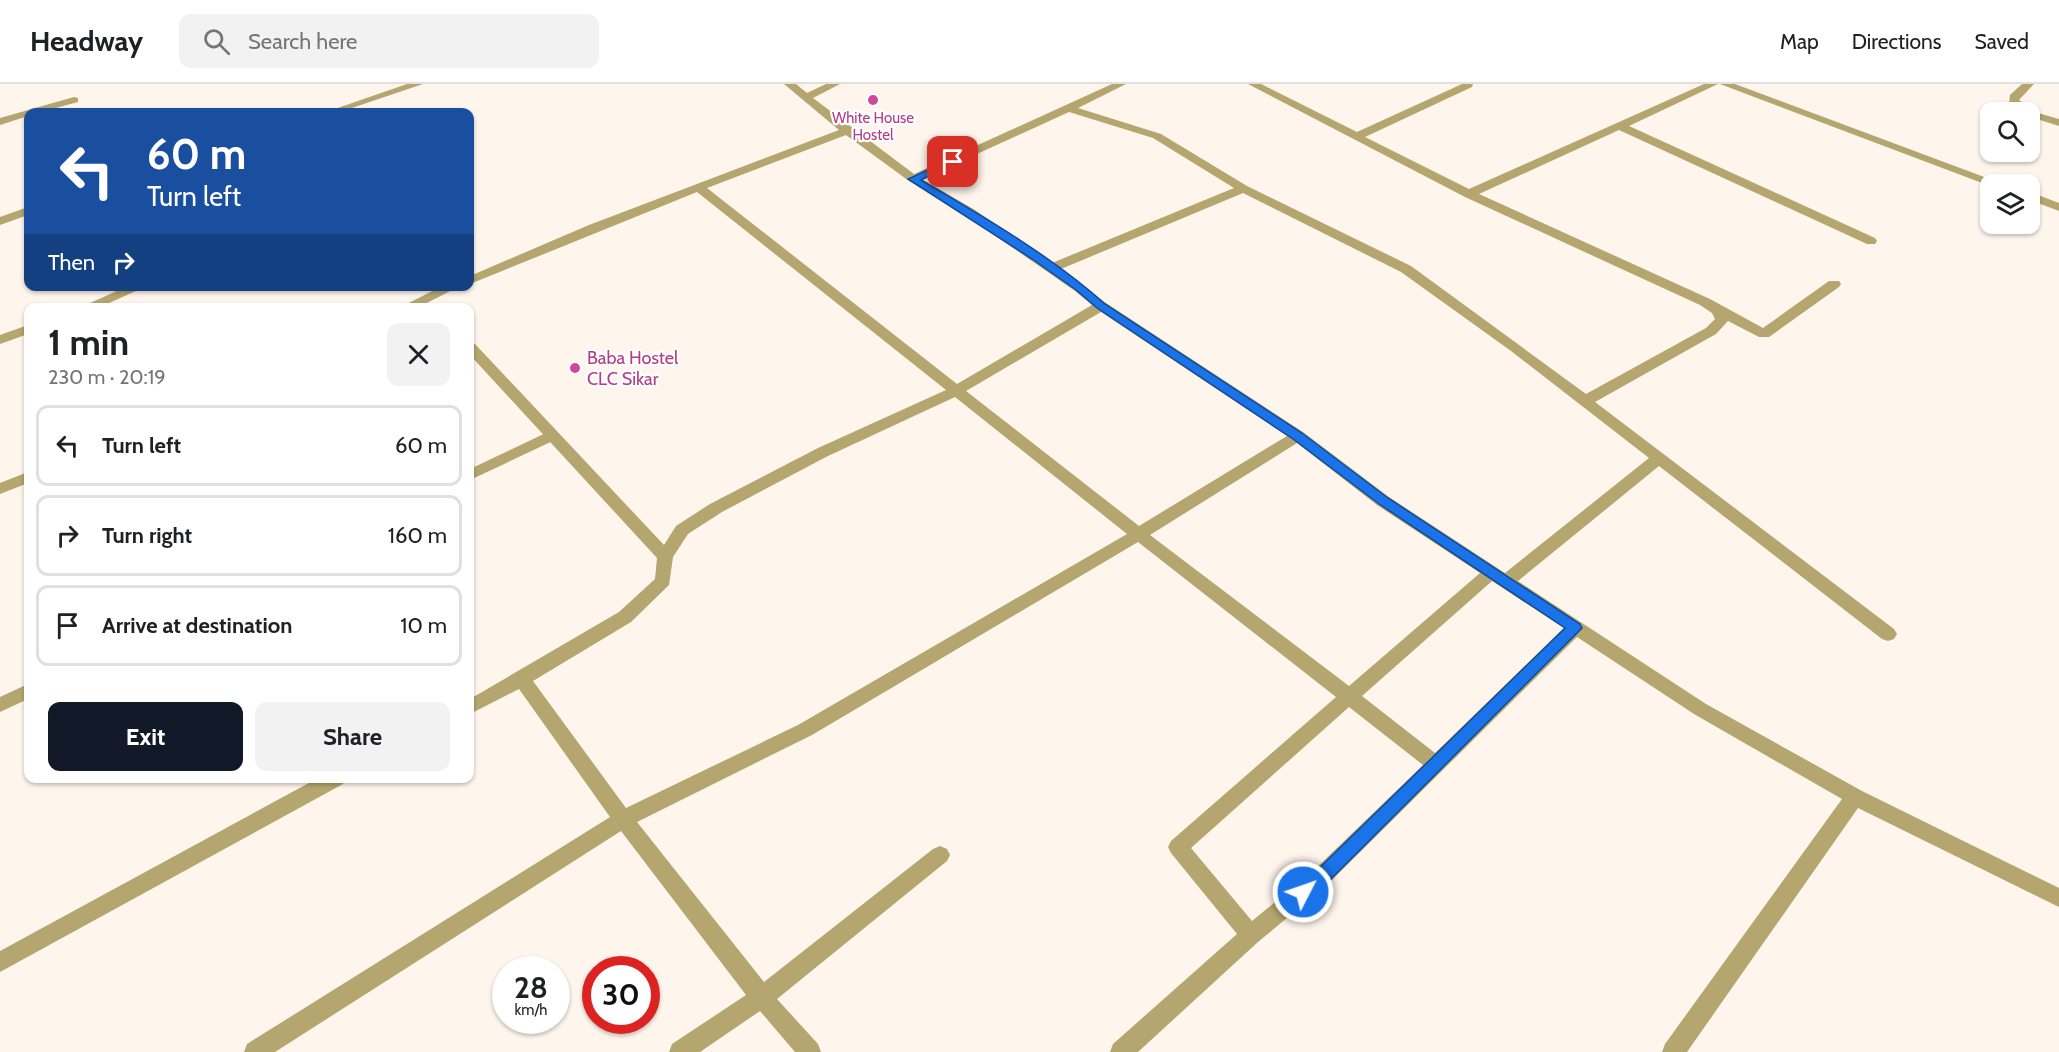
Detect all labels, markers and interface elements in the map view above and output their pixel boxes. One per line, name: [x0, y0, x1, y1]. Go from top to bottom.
search box: [179, 14, 599, 68]
text: Headway: [30, 24, 143, 58]
icon: search: [200, 25, 233, 58]
text: Search here: [248, 28, 357, 55]
text: Map: [1780, 29, 1819, 54]
text: Directions: [1852, 29, 1941, 54]
text: Saved: [1974, 29, 2029, 54]
marker: White House Hostel: [866, 93, 880, 107]
map controls: [1980, 102, 2040, 234]
button: search: [1980, 102, 2040, 162]
place label: White House Hostel: [832, 109, 914, 144]
text: 60 m: [147, 128, 246, 180]
icon: left: [48, 132, 126, 210]
pin: [927, 136, 978, 187]
icon: arrive: [936, 145, 969, 178]
button: layers: [1980, 174, 2040, 234]
text: Turn left: [147, 180, 241, 213]
icon: right: [107, 246, 140, 279]
text: Then: [48, 249, 95, 276]
text: 1 min: [48, 320, 129, 364]
button: close: [387, 323, 450, 386]
place label: Baba Hostel CLC Sikar: [587, 347, 679, 390]
marker: Baba Hostel CLC Sikar: [568, 361, 582, 375]
text: 230 m · 20:19: [48, 365, 166, 389]
icon: left: [51, 429, 84, 462]
text: Turn left: [102, 432, 181, 459]
text: 60 m: [395, 432, 447, 459]
icon: right: [51, 519, 84, 552]
text: Turn right: [102, 522, 192, 549]
text: 160 m: [388, 522, 447, 549]
icon: arrive: [51, 609, 84, 642]
text: Arrive at destination: [102, 612, 292, 639]
text: 10 m: [400, 612, 447, 639]
button: Exit: [48, 702, 243, 771]
button: Share: [255, 702, 450, 771]
position arrow: [1271, 860, 1335, 924]
speed limit sign: 30: [582, 956, 660, 1034]
text: 28: [514, 969, 548, 1006]
text: km/h: [515, 1001, 547, 1019]

